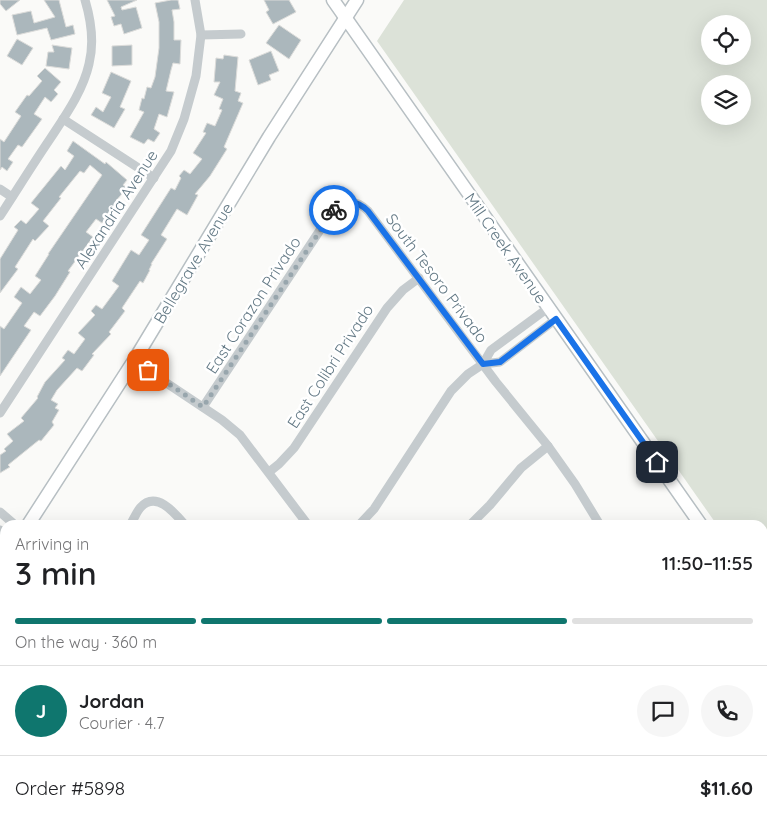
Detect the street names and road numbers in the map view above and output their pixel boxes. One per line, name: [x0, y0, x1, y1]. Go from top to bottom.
street label: Alexandria Avenue: [70, 146, 162, 272]
street label: Mill Creek Avenue: [460, 189, 552, 307]
street label: Bellegrave Avenue: [149, 199, 237, 327]
street label: South Tesoro Privado: [382, 209, 492, 347]
street label: East Corazon Privado: [201, 233, 305, 377]
street label: East Colibri Privado: [283, 300, 377, 432]

